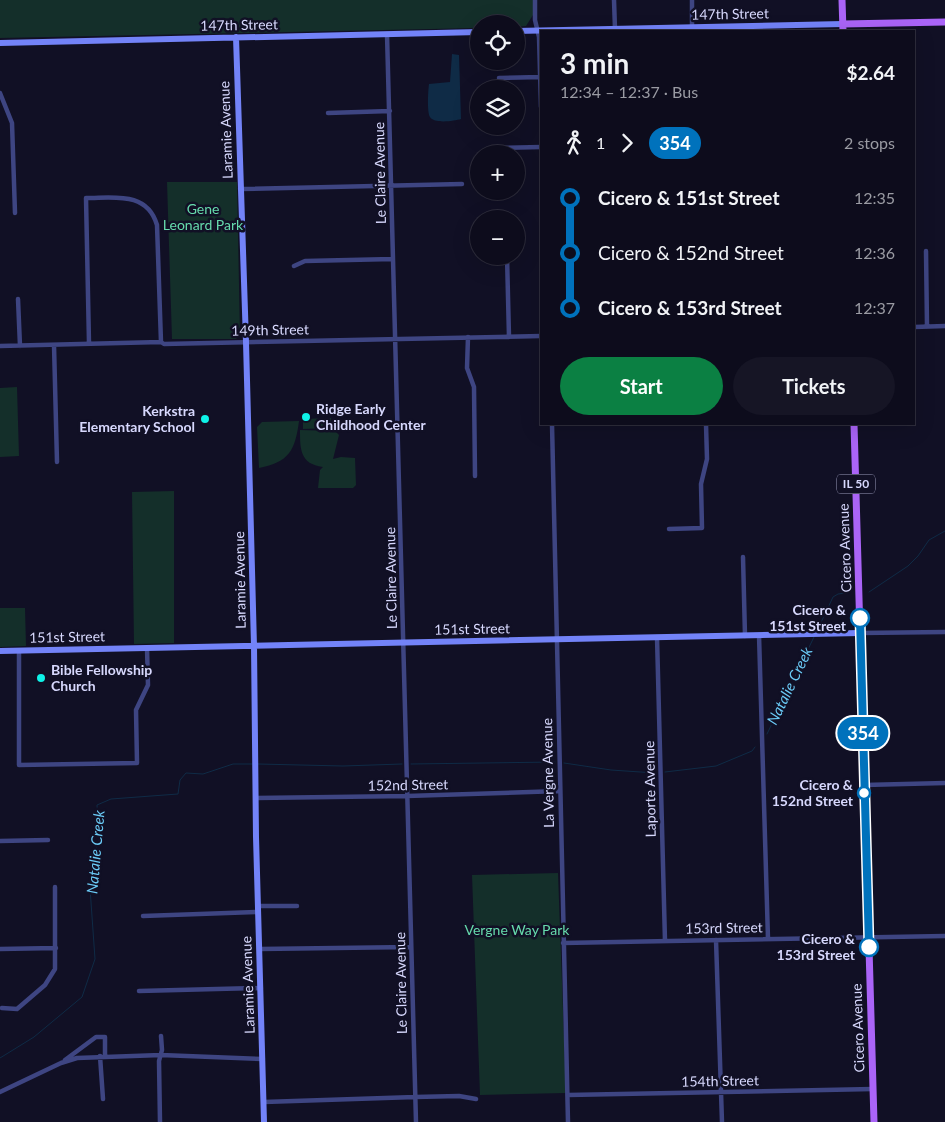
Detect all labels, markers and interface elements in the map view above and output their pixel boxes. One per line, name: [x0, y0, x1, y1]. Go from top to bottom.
street label: 147th Street: [691, 4, 769, 23]
street label: 147th Street: [200, 15, 278, 34]
map controls: [470, 15, 525, 265]
button: locate: [470, 15, 525, 70]
text: 3 min: [560, 46, 629, 80]
text: $2.64: [846, 61, 895, 84]
button: layers: [470, 80, 525, 135]
street label: Laramie Avenue: [215, 81, 236, 179]
text: 12:34 – 12:37 · Bus: [560, 82, 698, 101]
street label: Le Claire Avenue: [370, 122, 389, 224]
icon: walk: [560, 129, 588, 157]
icon: forward: [613, 129, 641, 157]
text: 354: [659, 132, 691, 154]
text: 1: [596, 133, 605, 152]
text: 2 stops: [844, 133, 895, 152]
button: +: [470, 145, 525, 200]
text: Cicero & 151st Street: [598, 186, 779, 209]
text: 12:35: [854, 188, 895, 207]
park label: Gene Leonard Park: [163, 200, 244, 233]
button: −: [470, 210, 525, 265]
text: Cicero & 152nd Street: [598, 241, 784, 264]
text: 12:36: [854, 243, 895, 262]
text: Cicero & 153rd Street: [598, 296, 782, 319]
text: 12:37: [854, 298, 895, 317]
street label: 149th Street: [231, 320, 309, 339]
button: Start: [560, 357, 723, 415]
button: Tickets: [733, 357, 895, 415]
place label: Ridge Early Childhood Center: [316, 400, 426, 433]
place label: Kerkstra Elementary School: [79, 402, 195, 435]
marker: Ridge Early Childhood Center: [300, 411, 312, 423]
marker: Kerkstra Elementary School: [199, 413, 211, 425]
road number: IL 50: [837, 474, 875, 494]
street label: Cicero Avenue: [834, 503, 855, 593]
street label: Le Claire Avenue: [381, 527, 400, 629]
street label: Laramie Avenue: [230, 531, 249, 629]
place label: Cicero & 151st Street: [769, 601, 847, 634]
marker: Cicero & 151st Street: [850, 608, 870, 628]
street label: 151st Street: [434, 619, 510, 638]
street label: 151st Street: [29, 627, 105, 646]
water label: Natalie Creek: [763, 643, 816, 727]
place label: Bible Fellowship Church: [51, 661, 152, 694]
marker: Bible Fellowship Church: [35, 672, 47, 684]
line badge: 354: [834, 717, 892, 749]
street label: La Vergne Avenue: [538, 718, 557, 828]
text: 354: [847, 722, 879, 744]
street label: Laporte Avenue: [640, 740, 659, 838]
street label: 152nd Street: [368, 775, 448, 794]
place label: Cicero & 152nd Street: [772, 776, 854, 809]
marker: Cicero & 152nd Street: [857, 786, 871, 800]
water label: Natalie Creek: [82, 808, 108, 895]
street label: 153rd Street: [685, 918, 763, 937]
park label: Vergne Way Park: [465, 921, 570, 938]
place label: Cicero & 153rd Street: [777, 930, 856, 963]
street label: Le Claire Avenue: [391, 932, 410, 1034]
street label: Laramie Avenue: [237, 936, 258, 1034]
marker: Cicero & 153rd Street: [859, 937, 879, 957]
street label: Cicero Avenue: [847, 983, 868, 1073]
street label: 154th Street: [681, 1071, 759, 1090]

